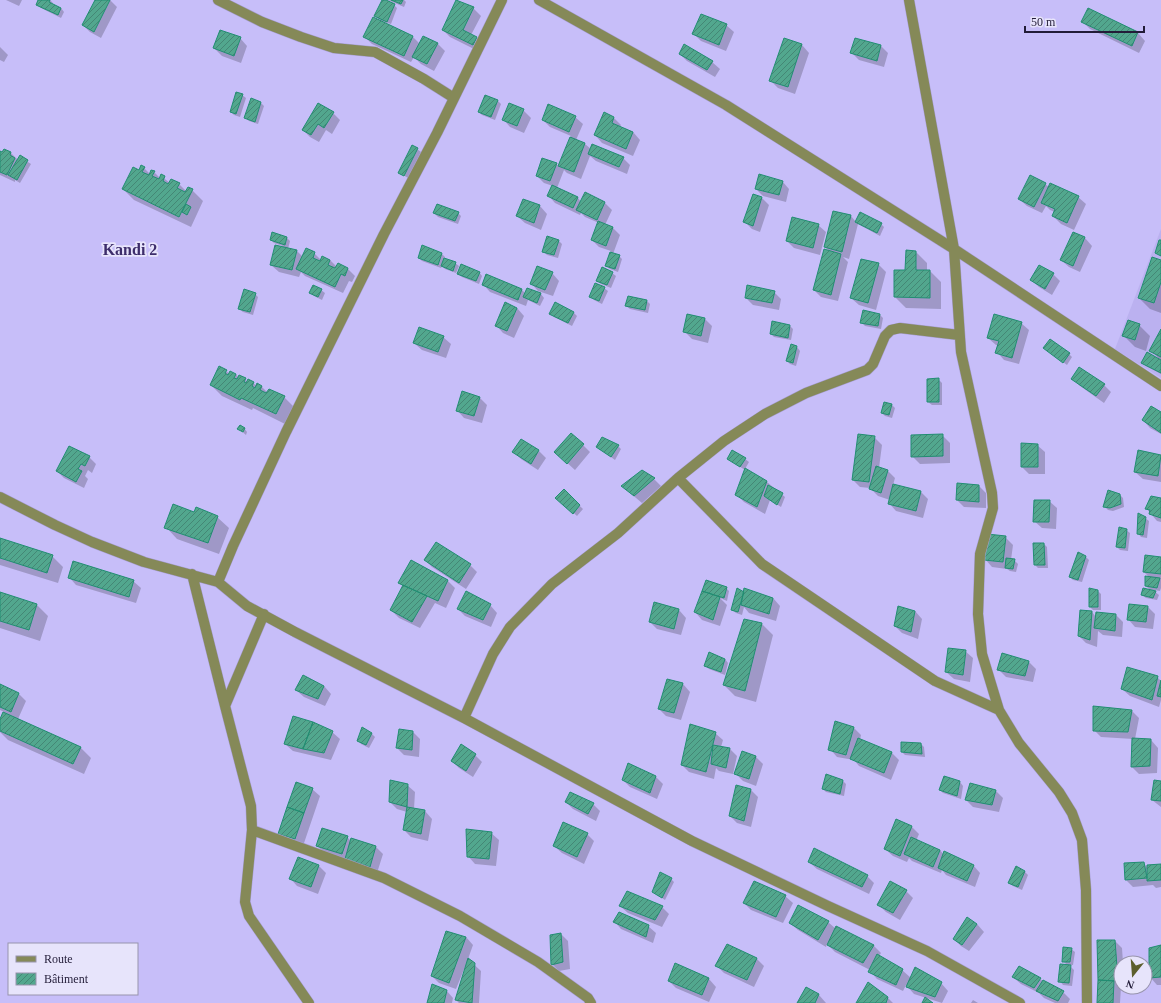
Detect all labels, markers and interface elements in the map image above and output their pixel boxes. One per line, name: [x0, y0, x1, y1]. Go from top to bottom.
scale bar: [1025, 8, 1144, 34]
text: 50 m: [1031, 15, 1056, 29]
district label: Kandi 2: [103, 241, 157, 258]
legend: [8, 943, 138, 995]
text: Route: [44, 952, 73, 966]
north arrow: [1113, 955, 1153, 995]
text: Bâtiment: [44, 972, 89, 986]
text: N: [1124, 978, 1136, 991]

